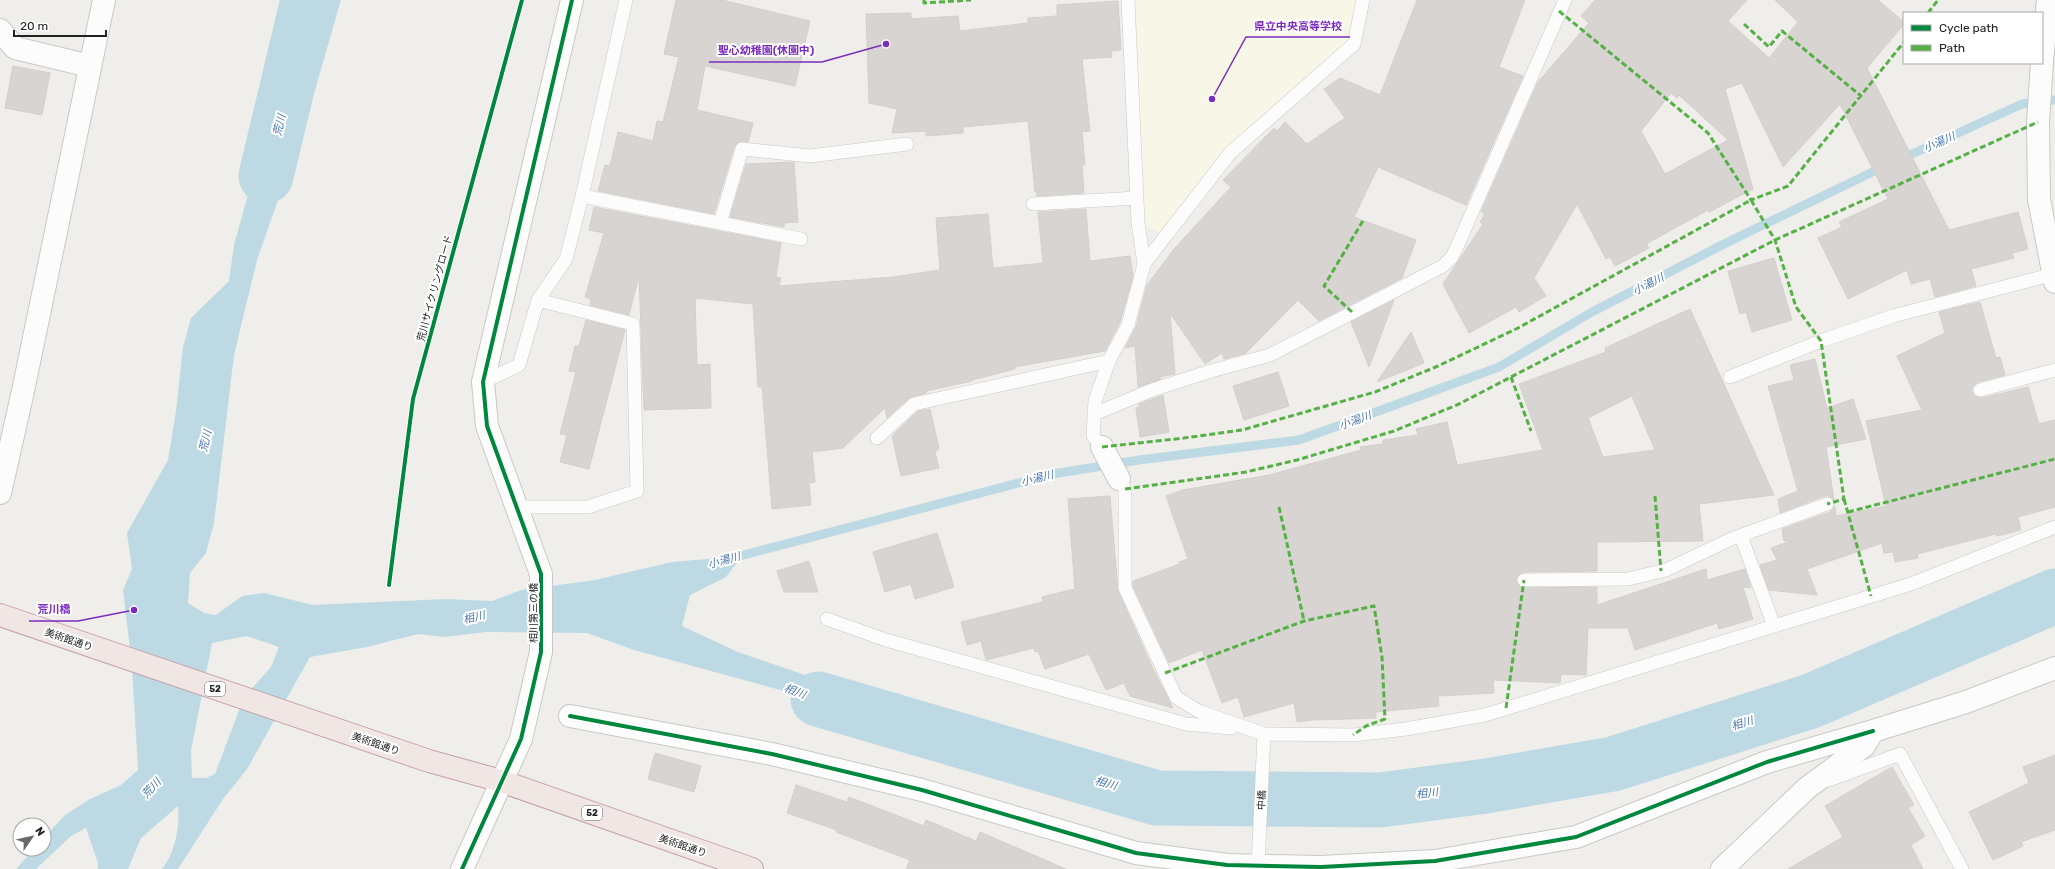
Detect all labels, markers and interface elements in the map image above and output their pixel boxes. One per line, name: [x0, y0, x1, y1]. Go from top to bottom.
scale bar: [14, 12, 106, 38]
legend: [1903, 12, 2043, 64]
callout: 県立中央高等学校: [1246, 14, 1350, 37]
text: 20 m: [20, 19, 48, 33]
text: 県立中央高等学校: [1254, 20, 1342, 33]
text: Cycle path: [1939, 21, 1998, 35]
callout: 聖心幼稚園(休園中): [709, 39, 822, 62]
text: Path: [1939, 41, 1965, 55]
text: 聖心幼稚園(休園中): [718, 44, 814, 57]
water label: 荒川: [271, 112, 289, 137]
water label: 小湯川: [1921, 129, 1958, 155]
street label: 荒川サイクリングロード: [415, 234, 455, 343]
water label: 小湯川: [1631, 271, 1667, 298]
water label: 小湯川: [1337, 408, 1374, 432]
water label: 荒川: [197, 428, 215, 453]
water label: 小湯川: [1020, 468, 1056, 489]
water label: 小湯川: [707, 550, 743, 571]
street label: 相川第三の橋: [528, 583, 540, 643]
callout: 荒川橋: [29, 598, 78, 621]
text: 荒川橋: [38, 603, 71, 616]
water label: 相川: [462, 608, 487, 626]
street label: 美術館通り: [43, 626, 94, 654]
water label: 相川: [782, 681, 808, 702]
road number: 52: [205, 682, 225, 696]
water label: 相川: [1730, 714, 1756, 733]
street label: 美術館通り: [350, 730, 401, 758]
water label: 相川: [1093, 774, 1119, 793]
water label: 荒川: [139, 775, 164, 801]
water label: 相川: [1415, 786, 1440, 801]
street label: 中橋: [1255, 790, 1269, 810]
road number: 52: [582, 806, 602, 820]
north arrow: [12, 817, 52, 857]
text: N: [32, 825, 48, 839]
street label: 美術館通り: [657, 832, 708, 860]

